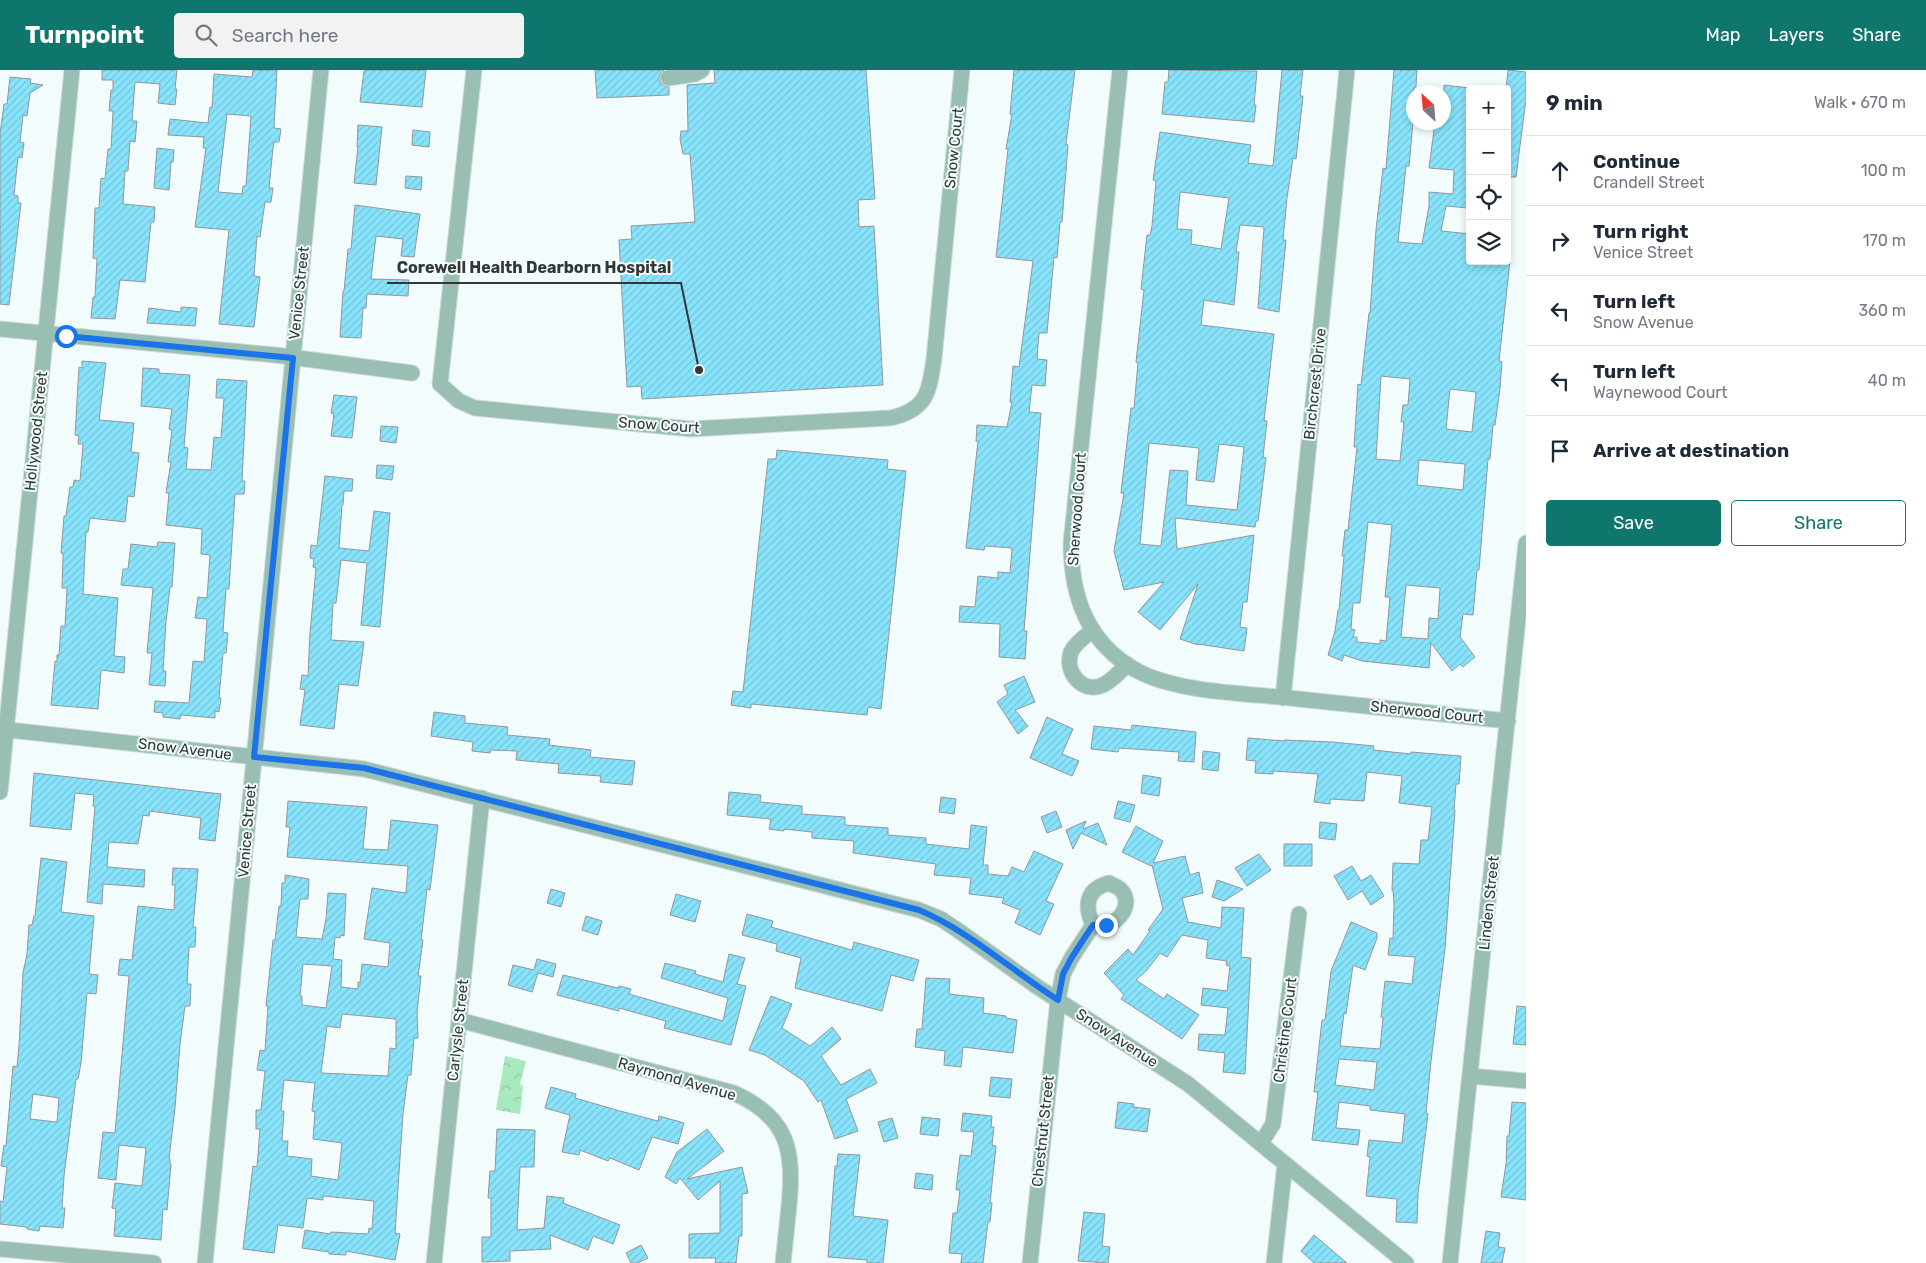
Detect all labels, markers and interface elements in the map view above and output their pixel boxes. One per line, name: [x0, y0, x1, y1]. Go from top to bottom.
search box: [174, 13, 524, 58]
text: Turnpoint: [25, 21, 144, 49]
icon: search: [192, 21, 220, 49]
text: Search here: [232, 24, 338, 47]
text: Map: [1706, 24, 1741, 46]
text: Layers: [1769, 24, 1824, 46]
text: Share: [1852, 24, 1901, 46]
north arrow: [1406, 85, 1451, 130]
map controls: [1466, 85, 1511, 265]
button: +: [1466, 85, 1511, 130]
text: 9 min: [1546, 90, 1603, 115]
text: Walk · 670 m: [1814, 93, 1906, 112]
street label: Snow Court: [941, 106, 967, 189]
button: −: [1466, 130, 1511, 175]
text: Continue: [1593, 150, 1680, 173]
icon: ahead: [1546, 157, 1574, 185]
text: 100 m: [1861, 161, 1906, 180]
text: Crandell Street: [1593, 173, 1705, 192]
button: locate: [1466, 175, 1511, 220]
button: layers: [1466, 220, 1511, 265]
text: Turn right: [1593, 220, 1688, 243]
icon: right: [1546, 227, 1574, 255]
text: 170 m: [1863, 231, 1906, 250]
text: Venice Street: [1593, 243, 1693, 262]
street label: Venice Street: [285, 245, 313, 341]
callout: Corewell Health Dearborn Hospital: [387, 252, 681, 283]
text: Corewell Health Dearborn Hospital: [397, 258, 671, 277]
text: Turn left: [1593, 290, 1675, 313]
icon: left: [1546, 297, 1574, 325]
text: 360 m: [1858, 301, 1906, 320]
text: Snow Avenue: [1593, 313, 1694, 332]
route start: [55, 325, 78, 348]
street label: Birchcrest Drive: [1300, 327, 1330, 441]
text: Turn left: [1593, 360, 1675, 383]
icon: left: [1546, 367, 1574, 395]
street label: Hollywood Street: [21, 370, 51, 492]
text: 40 m: [1868, 371, 1906, 390]
text: Waynewood Court: [1593, 383, 1728, 402]
street label: Snow Court: [618, 413, 700, 437]
icon: arrive: [1546, 437, 1574, 465]
text: Arrive at destination: [1593, 439, 1789, 462]
street label: Sherwood Court: [1064, 452, 1090, 566]
button: Save: [1546, 500, 1721, 546]
button: Share: [1731, 500, 1906, 546]
street label: Sherwood Court: [1370, 697, 1484, 727]
street label: Snow Avenue: [137, 734, 233, 764]
street label: Venice Street: [234, 783, 260, 879]
street label: Linden Street: [1475, 855, 1503, 951]
route end: [1095, 914, 1118, 937]
street label: Christine Court: [1270, 976, 1300, 1084]
street label: Carlysle Street: [444, 978, 472, 1082]
street label: Snow Avenue: [1073, 1005, 1161, 1071]
street label: Raymond Avenue: [616, 1054, 738, 1104]
street label: Chestnut Street: [1028, 1074, 1058, 1188]

